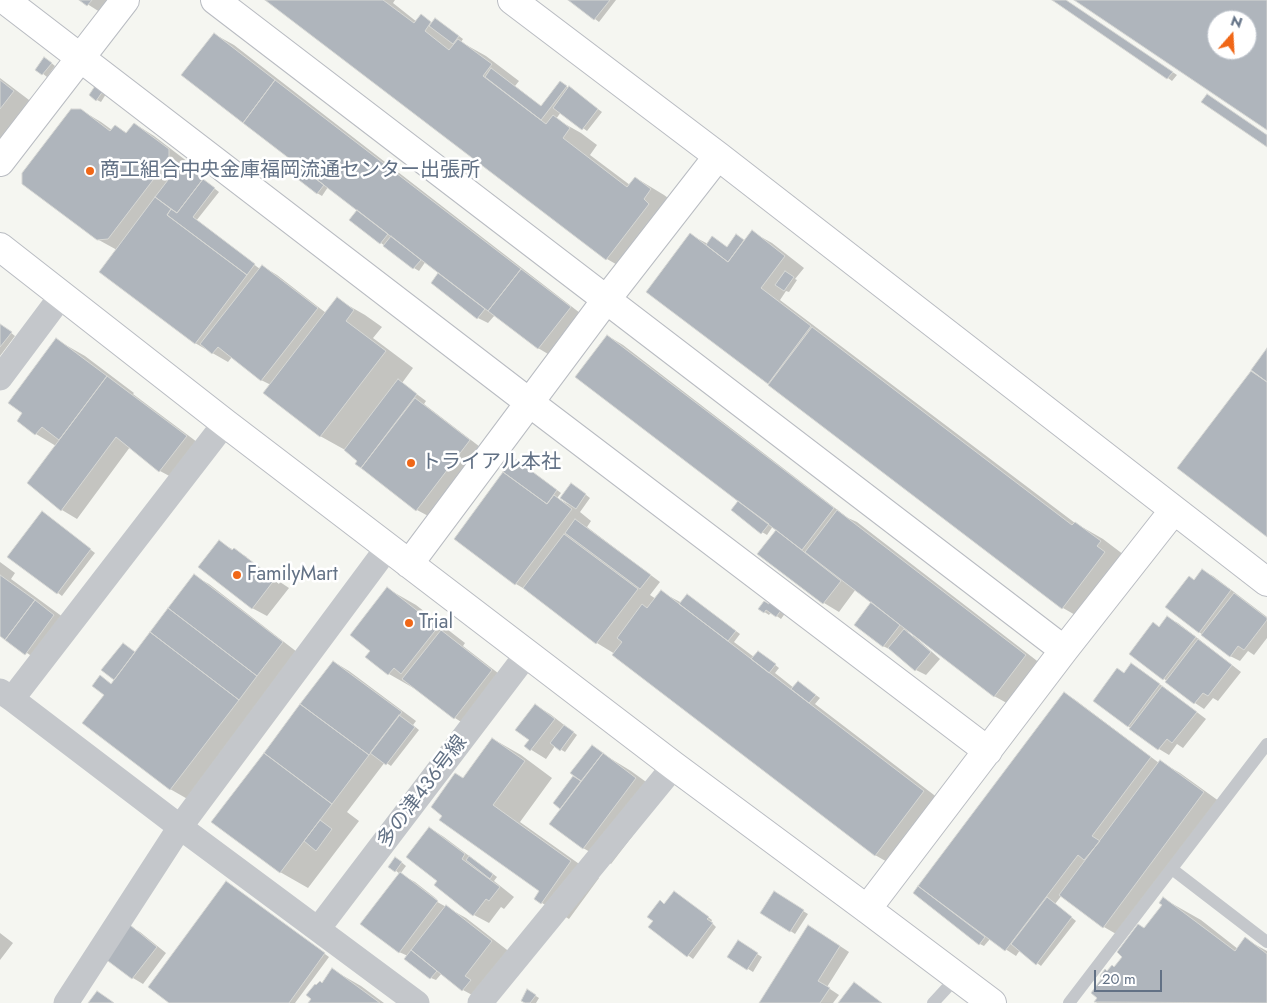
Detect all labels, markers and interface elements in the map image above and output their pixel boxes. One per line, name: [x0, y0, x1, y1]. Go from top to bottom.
north arrow: [1207, 10, 1257, 60]
text: N: [1228, 10, 1245, 33]
place label: 商工組合中央金庫福岡流通センター出張所: [100, 159, 480, 183]
marker: 商工組合中央金庫福岡流通センター出張所: [84, 165, 96, 177]
place label: トライアル本社: [421, 451, 561, 475]
marker: トライアル本社: [405, 457, 417, 469]
place label: FamilyMart: [247, 563, 338, 587]
marker: FamilyMart: [231, 569, 243, 581]
place label: Trial: [419, 611, 453, 635]
marker: Trial: [403, 617, 415, 629]
street label: 多の津436号線: [373, 731, 473, 853]
scale bar: [1097, 960, 1164, 992]
text: 20 m: [1102, 968, 1136, 990]

